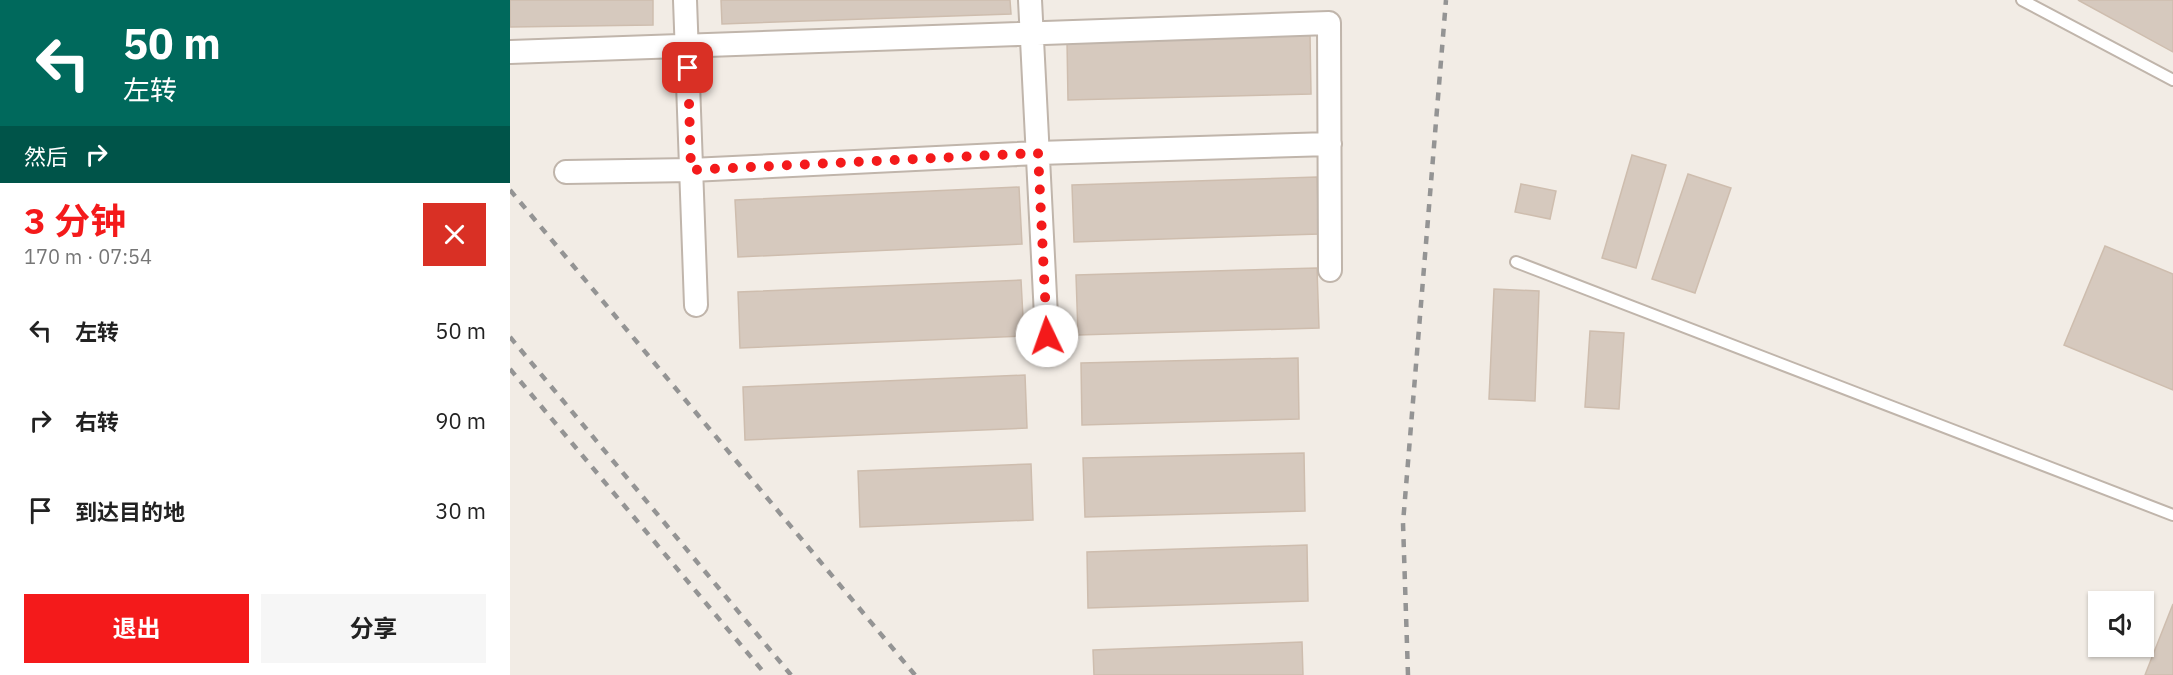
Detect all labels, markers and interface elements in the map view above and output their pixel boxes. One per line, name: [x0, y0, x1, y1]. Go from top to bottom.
text: 50 m: [123, 16, 221, 71]
icon: left: [24, 24, 102, 102]
pin: [662, 42, 713, 93]
icon: arrive: [671, 51, 704, 84]
text: 左转: [123, 72, 177, 107]
icon: right: [80, 138, 113, 171]
text: 然后: [24, 142, 68, 171]
text: 3 分钟: [24, 197, 126, 244]
button: close: [423, 203, 486, 266]
text: 170 m · 07:54: [24, 243, 152, 270]
position arrow: [1015, 304, 1079, 368]
icon: left: [24, 314, 57, 347]
text: 50 m: [435, 316, 486, 345]
text: 左转: [75, 317, 119, 346]
icon: right: [24, 404, 57, 437]
text: 90 m: [435, 406, 486, 435]
text: 右转: [75, 407, 119, 436]
icon: arrive: [24, 494, 57, 527]
text: 30 m: [435, 496, 486, 525]
text: 到达目的地: [75, 497, 185, 526]
map controls: [2088, 591, 2154, 657]
button: sound: [2088, 591, 2154, 657]
button: 退出: [24, 594, 249, 663]
button: 分享: [261, 594, 486, 663]

